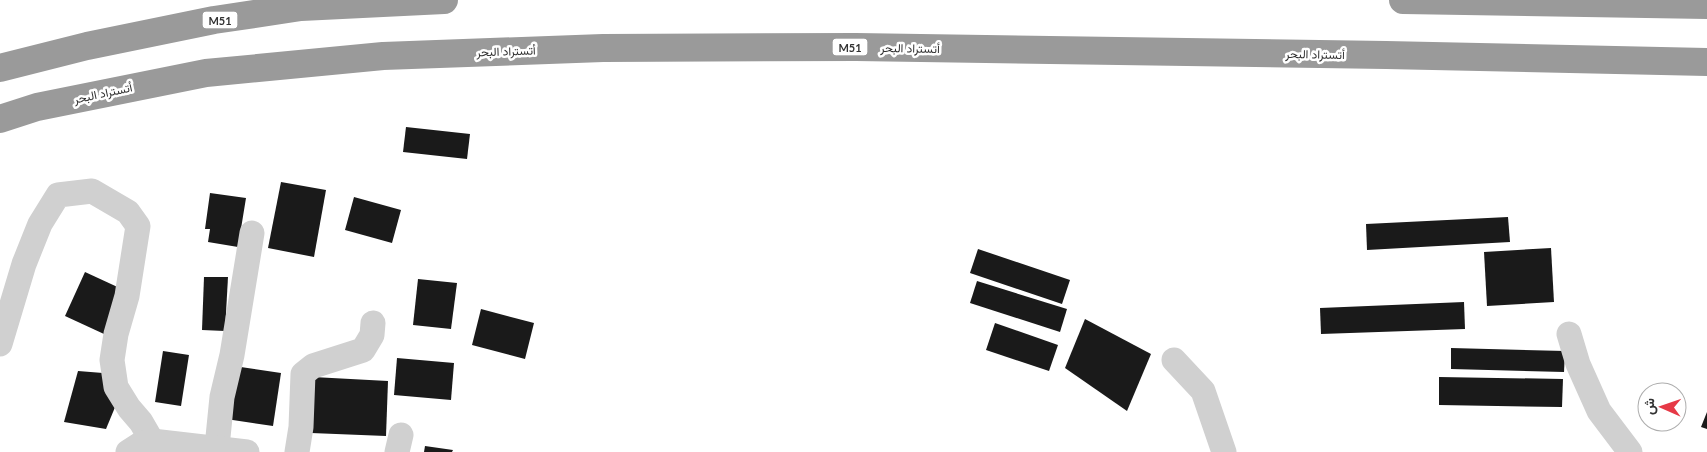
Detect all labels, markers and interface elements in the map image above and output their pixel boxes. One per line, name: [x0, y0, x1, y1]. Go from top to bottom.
road number: M51: [202, 12, 238, 28]
road number: M51: [832, 38, 868, 56]
street label: أتستراد البحر: [879, 40, 940, 57]
street label: أتستراد البحر: [475, 42, 536, 61]
street label: أتستراد البحر: [1284, 46, 1345, 63]
street label: أتستراد البحر: [71, 79, 134, 108]
north arrow: [1637, 382, 1687, 432]
text: ش: [1640, 398, 1658, 415]

